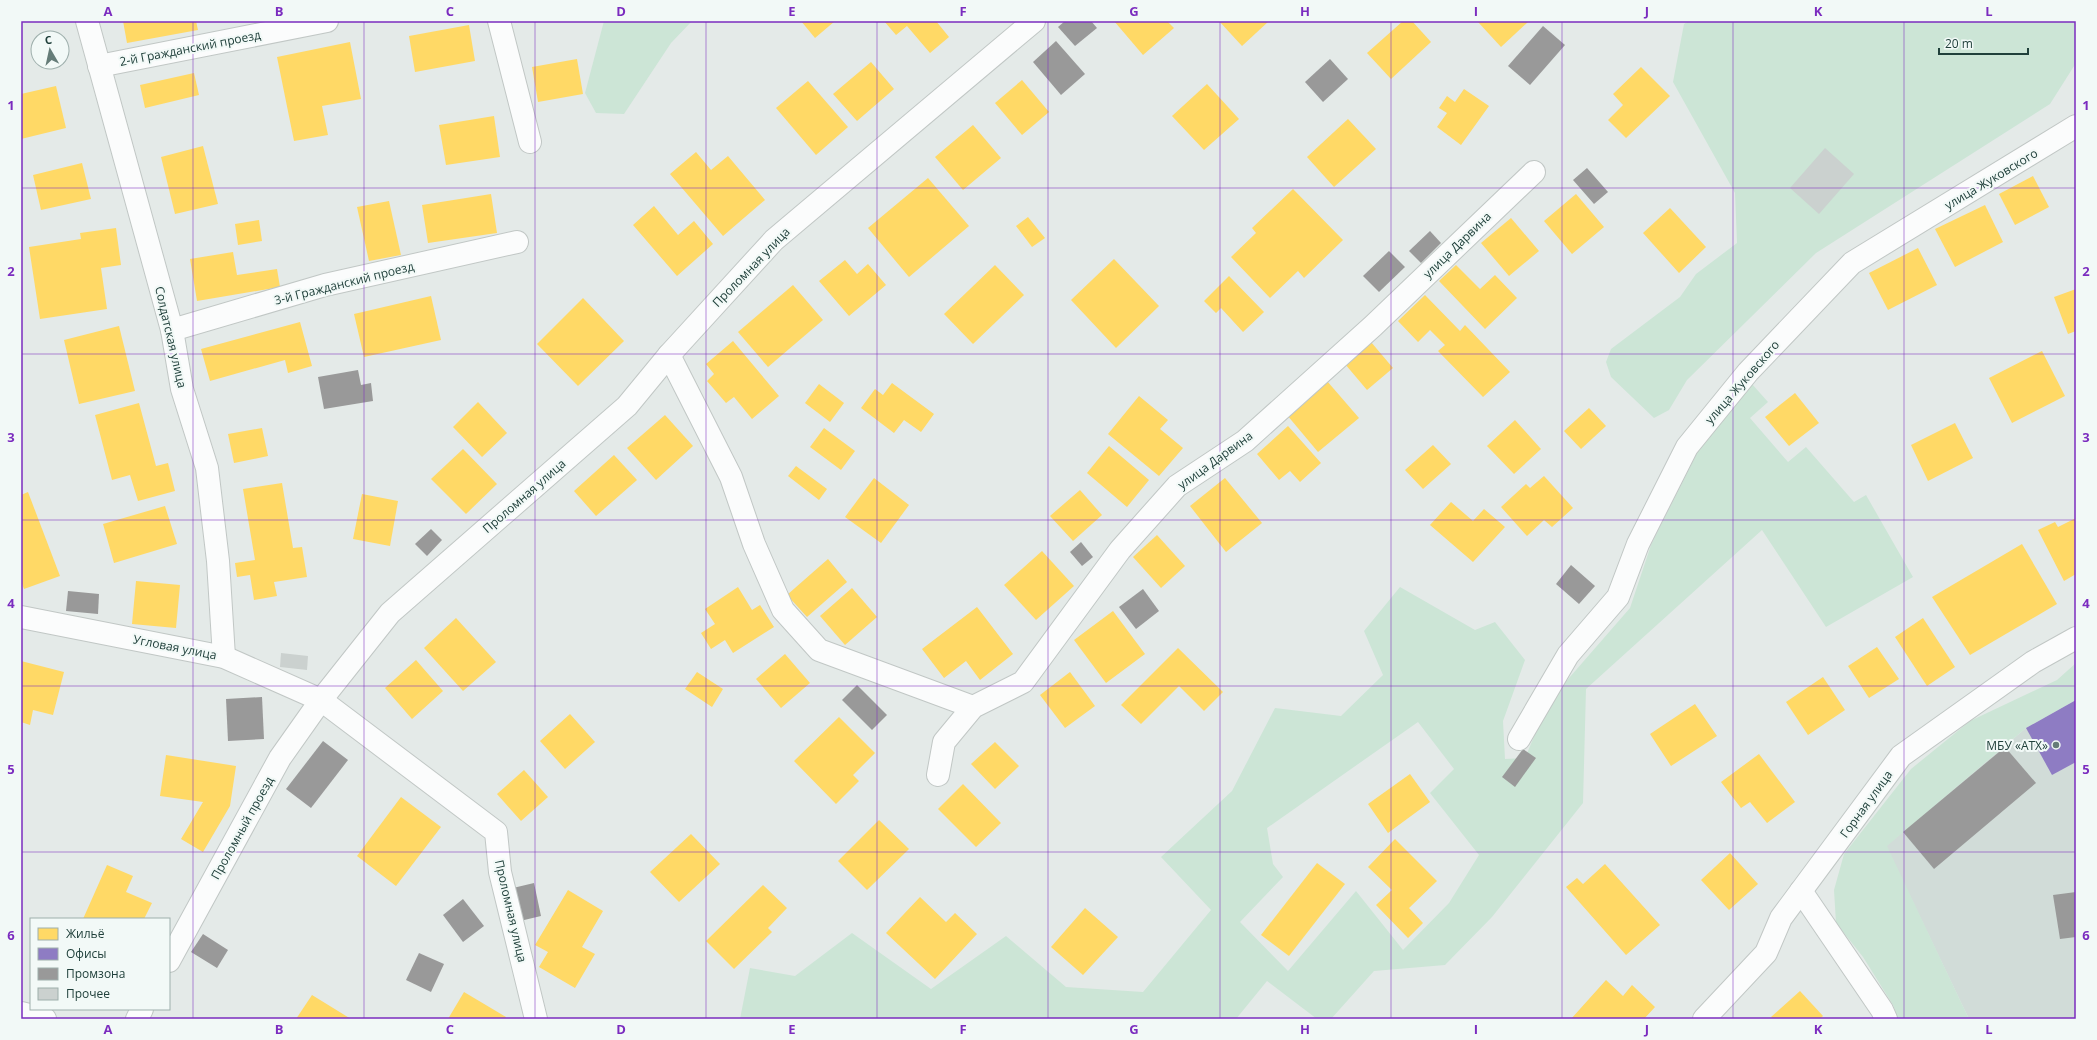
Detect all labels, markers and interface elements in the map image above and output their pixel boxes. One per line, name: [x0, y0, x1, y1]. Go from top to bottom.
text: A: [104, 2, 113, 20]
text: B: [275, 2, 284, 20]
text: C: [446, 2, 454, 20]
text: D: [616, 2, 626, 20]
text: E: [788, 2, 796, 20]
text: F: [959, 2, 967, 20]
text: G: [1129, 2, 1139, 20]
text: H: [1300, 2, 1310, 20]
text: I: [1474, 2, 1478, 20]
text: J: [1644, 2, 1649, 20]
text: K: [1814, 2, 1823, 20]
text: L: [1985, 2, 1993, 20]
street label: 2-й Гражданский проезд: [118, 26, 262, 70]
north arrow: [30, 30, 70, 70]
scale bar: [1939, 30, 2028, 56]
text: С: [44, 32, 53, 48]
text: 20 m: [1945, 35, 1973, 52]
text: 1: [7, 96, 15, 114]
text: 1: [2082, 96, 2090, 114]
street label: улица Жуковского: [1941, 144, 2041, 214]
street label: улица Дарвина: [1419, 208, 1495, 282]
street label: Проломная улица: [708, 223, 794, 311]
street label: 3-й Гражданский проезд: [272, 257, 416, 309]
text: 2: [7, 262, 15, 280]
text: 2: [2082, 262, 2090, 280]
street label: Солдатская улица: [151, 284, 191, 390]
street label: улица Жуковского: [1701, 337, 1783, 427]
street label: улица Дарвина: [1174, 427, 1256, 493]
text: 3: [7, 428, 15, 446]
text: 3: [2082, 428, 2090, 446]
street label: Проломная улица: [479, 455, 569, 537]
text: 4: [7, 594, 15, 612]
text: 4: [2082, 594, 2090, 612]
street label: Угловая улица: [132, 631, 218, 663]
place label: МБУ «АТХ»: [1986, 737, 2048, 754]
marker: МБУ «АТХ»: [2051, 740, 2061, 750]
text: 5: [7, 760, 15, 778]
text: 5: [2082, 760, 2090, 778]
street label: Горная улица: [1836, 767, 1896, 841]
street label: Проломный проезд: [207, 773, 277, 882]
street label: Проломная улица: [491, 858, 531, 964]
legend: [30, 918, 170, 1010]
text: Жильё: [66, 925, 105, 942]
text: 6: [7, 926, 15, 944]
text: 6: [2082, 926, 2090, 944]
text: Офисы: [66, 945, 107, 962]
text: Промзона: [66, 965, 125, 982]
text: Прочее: [66, 985, 110, 1002]
text: A: [104, 1020, 113, 1038]
text: B: [275, 1020, 284, 1038]
text: C: [446, 1020, 454, 1038]
text: D: [616, 1020, 626, 1038]
text: E: [788, 1020, 796, 1038]
text: F: [959, 1020, 967, 1038]
text: G: [1129, 1020, 1139, 1038]
text: H: [1300, 1020, 1310, 1038]
text: I: [1474, 1020, 1478, 1038]
text: J: [1644, 1020, 1649, 1038]
text: K: [1814, 1020, 1823, 1038]
text: L: [1985, 1020, 1993, 1038]

